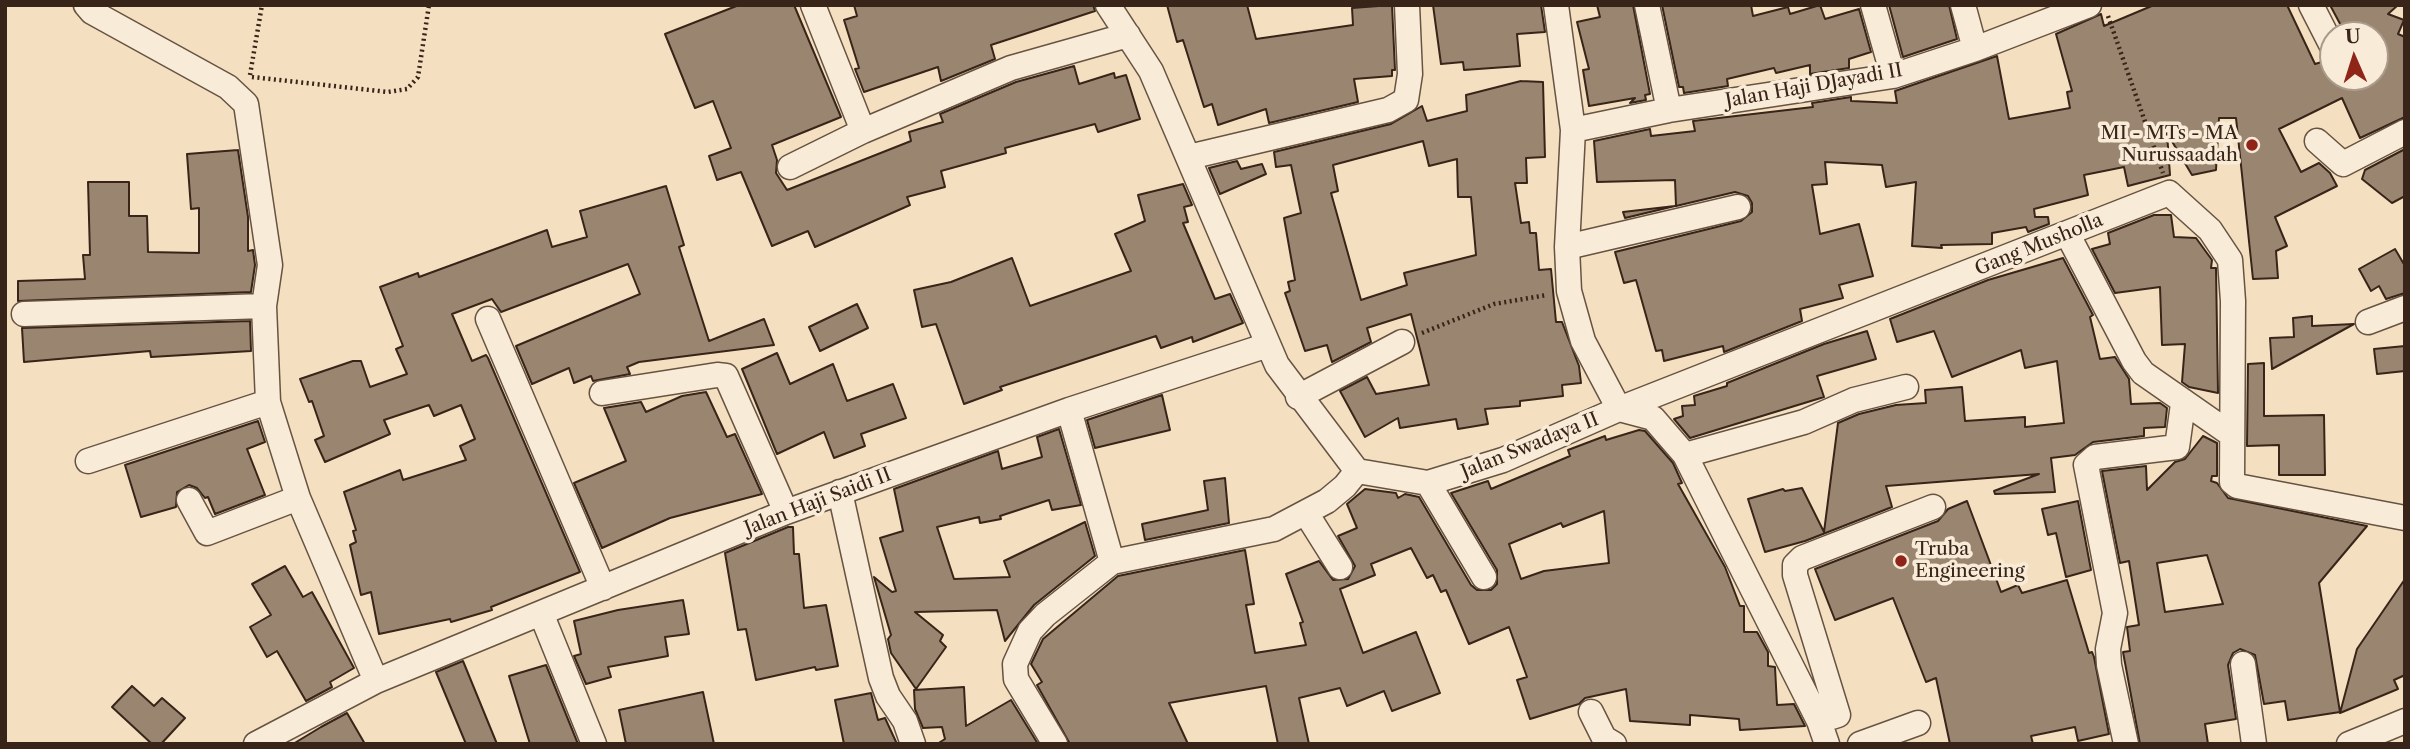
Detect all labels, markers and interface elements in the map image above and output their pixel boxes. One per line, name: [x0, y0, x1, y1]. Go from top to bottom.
north arrow: [2319, 21, 2389, 91]
text: U: [2345, 25, 2361, 48]
street label: Jalan Haji DJayadi II: [1724, 59, 1904, 113]
place label: MI - MTs - MA Nurussaadah: [2100, 123, 2238, 167]
marker: MI - MTs - MA Nurussaadah: [2244, 137, 2260, 153]
street label: Gang Musholla: [1972, 209, 2106, 281]
street label: Jalan Swadaya II: [1458, 408, 1602, 484]
street label: Jalan Haji Saidi II: [741, 464, 895, 540]
place label: Truba Engineering: [1915, 539, 2025, 583]
marker: Truba Engineering: [1893, 553, 1909, 569]

